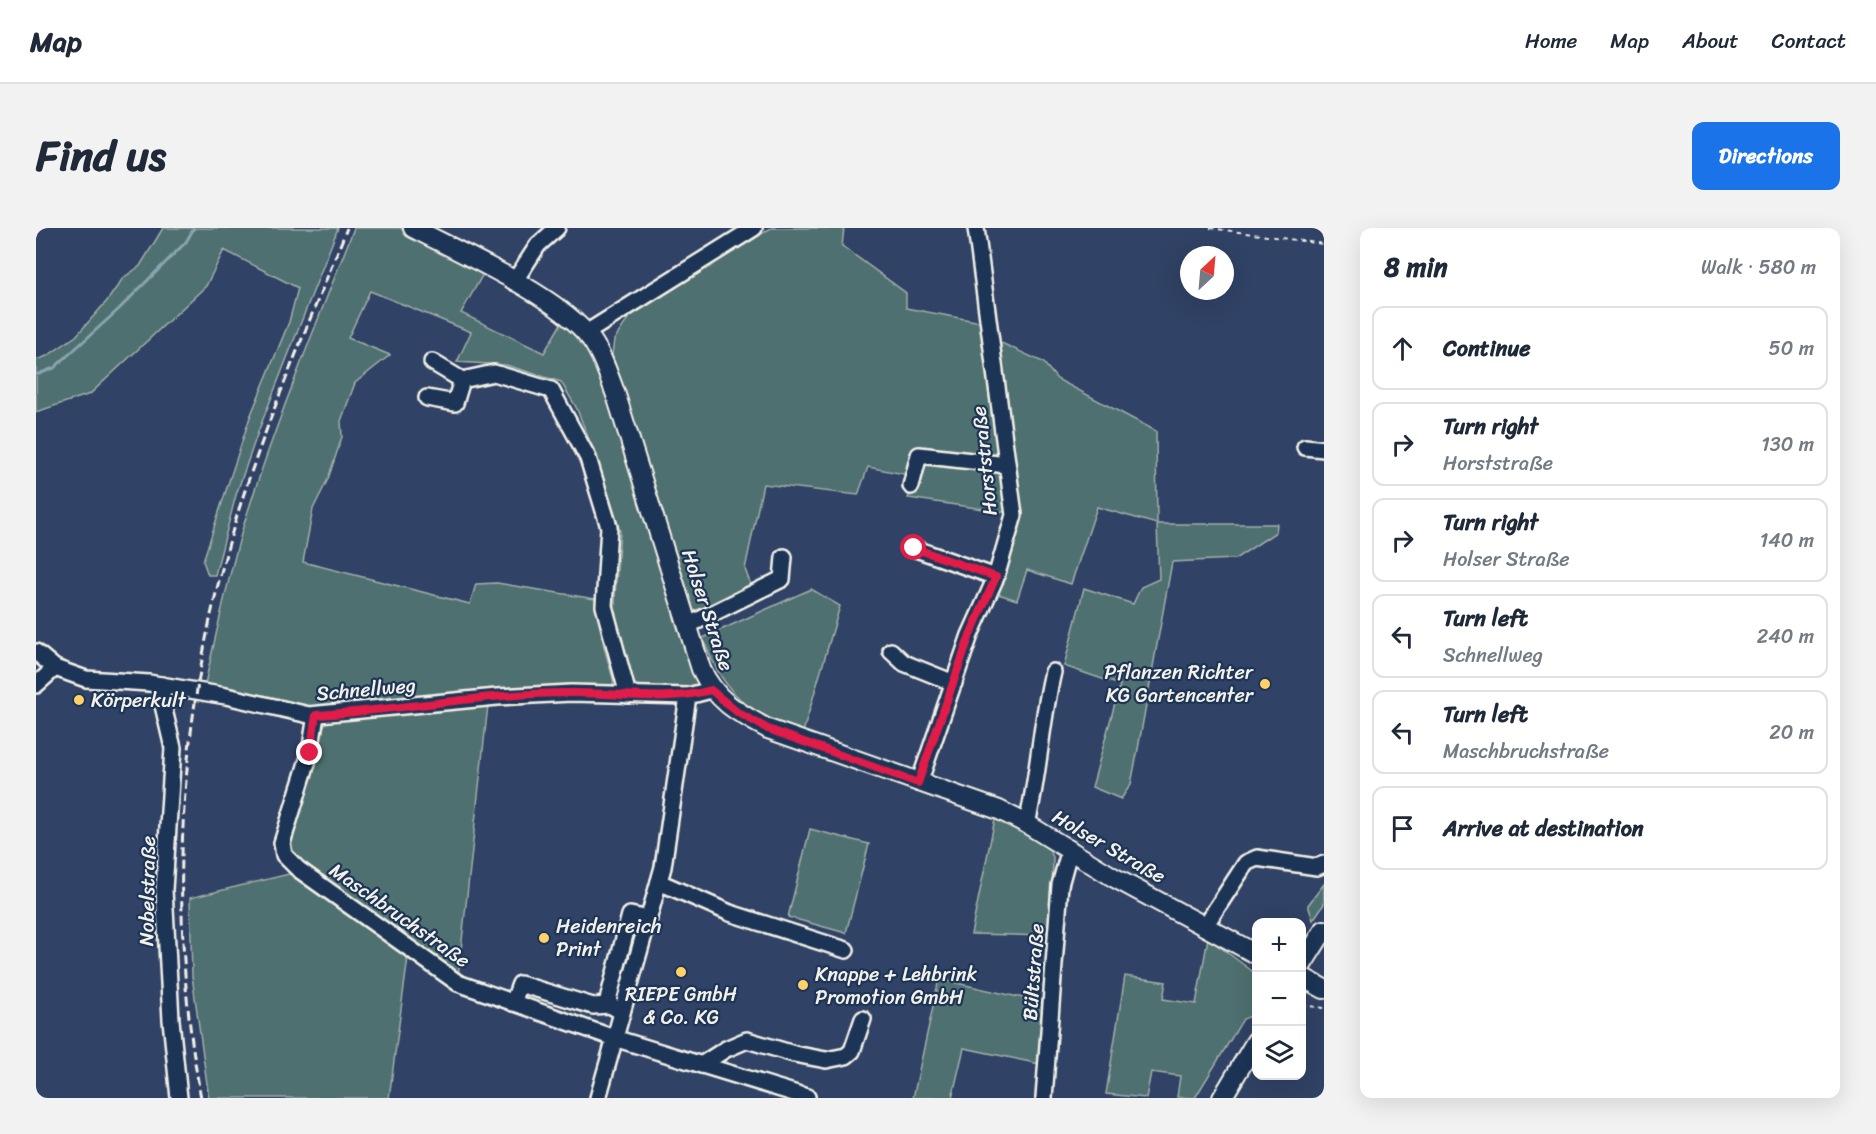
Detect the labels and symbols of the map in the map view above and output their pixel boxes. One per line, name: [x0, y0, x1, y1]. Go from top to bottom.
north arrow: [1180, 246, 1234, 300]
street label: Horststraße: [961, 404, 1008, 517]
route start: [900, 534, 926, 560]
street label: Holser Straße: [671, 545, 744, 676]
place label: Pflanzen Richter KG Gartencenter: [1104, 655, 1255, 713]
street label: Schnellweg: [315, 668, 417, 711]
marker: Pflanzen Richter KG Gartencenter: [1258, 677, 1272, 691]
place label: Körperkult: [91, 683, 187, 718]
marker: Körperkult: [72, 693, 86, 707]
route end: [296, 739, 322, 765]
street label: Holser Straße: [1045, 800, 1172, 893]
street label: Nobelstraße: [129, 836, 166, 946]
street label: Maschbruchstraße: [322, 853, 478, 977]
place label: Heidenreich Print: [556, 909, 661, 967]
street label: Bültstraße: [1013, 922, 1054, 1022]
marker: Heidenreich Print: [537, 931, 551, 945]
place label: Knappe + Lehbrink Promotion GmbH: [815, 957, 978, 1015]
marker: RIEPE GmbH & Co. KG: [674, 965, 688, 979]
place label: RIEPE GmbH & Co. KG: [625, 977, 737, 1035]
marker: Knappe + Lehbrink Promotion GmbH: [796, 978, 810, 992]

